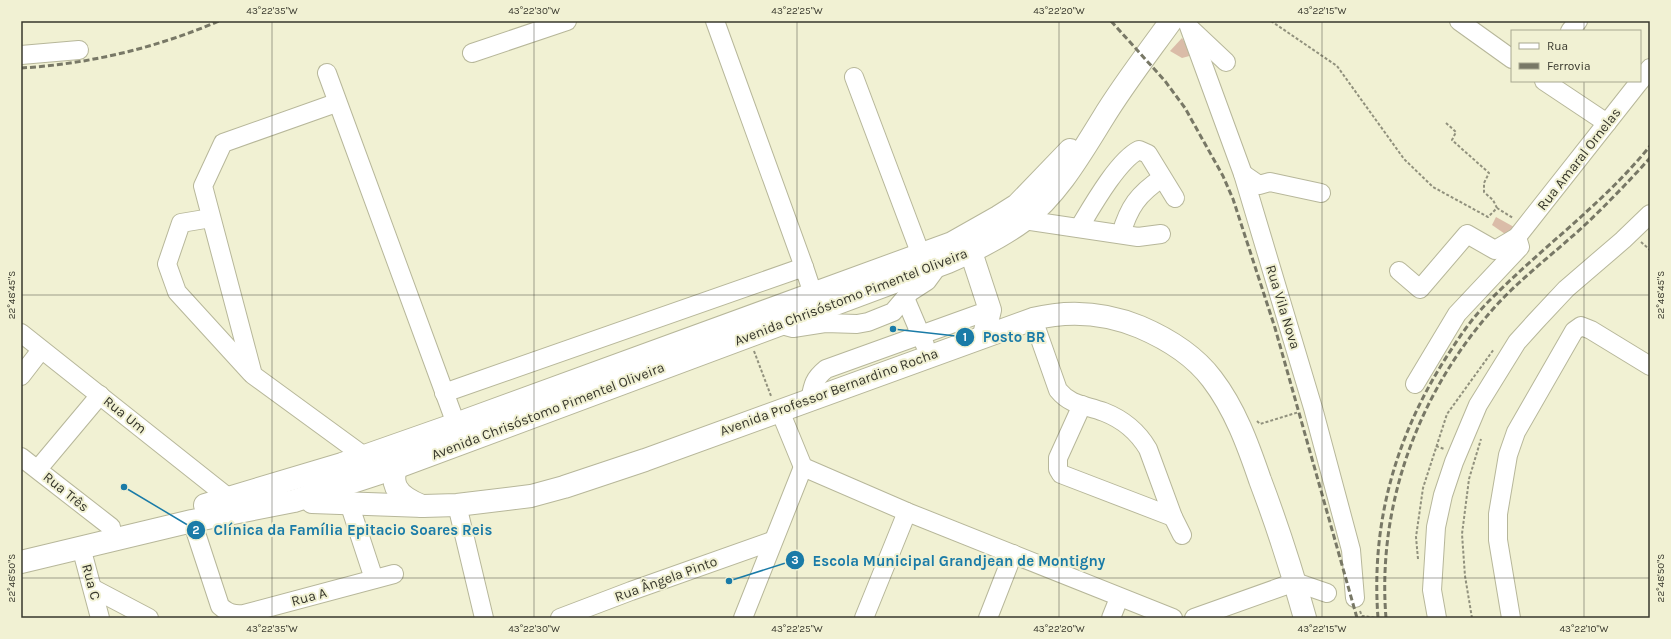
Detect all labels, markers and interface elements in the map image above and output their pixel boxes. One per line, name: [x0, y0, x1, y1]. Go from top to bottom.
text: 43°22'35"W: [246, 5, 298, 17]
text: 43°22'30"W: [508, 5, 560, 17]
text: 43°22'25"W: [771, 5, 823, 17]
text: 43°22'20"W: [1033, 5, 1085, 17]
text: 43°22'15"W: [1298, 5, 1346, 17]
legend: [1511, 30, 1641, 82]
text: Rua: [1547, 39, 1568, 53]
text: Ferrovia: [1547, 59, 1591, 73]
street label: Rua Amaral Ornelas: [1534, 104, 1624, 214]
street label: Avenida Chrisóstomo Pimentel Oliveira: [732, 245, 970, 349]
street label: Rua Vila Nova: [1262, 263, 1304, 351]
text: 22°48'45"S: [6, 271, 18, 319]
text: 22°48'45"S: [1655, 271, 1667, 319]
callout: Posto BR: [955, 323, 1053, 350]
text: Posto BR: [983, 328, 1045, 346]
text: 1: [963, 330, 967, 344]
street label: Avenida Professor Bernardino Rocha: [718, 345, 940, 439]
street label: Avenida Chrisóstomo Pimentel Oliveira: [429, 359, 667, 463]
street label: Rua Um: [100, 393, 150, 437]
street label: Rua Três: [40, 469, 92, 515]
callout: Clínica da Família Epitacio Soares Reis: [186, 517, 500, 544]
text: Clínica da Família Epitacio Soares Reis: [214, 521, 493, 539]
text: 2: [192, 523, 200, 537]
callout: Escola Municipal Grandjean de Montigny: [785, 547, 1113, 574]
text: Escola Municipal Grandjean de Montigny: [813, 552, 1106, 570]
street label: Rua Ângela Pinto: [612, 553, 720, 605]
text: 3: [791, 553, 799, 567]
text: 22°48'50"S: [6, 554, 18, 602]
text: 22°48'50"S: [1655, 554, 1667, 602]
street label: Rua C: [78, 562, 104, 602]
street label: Rua A: [289, 584, 329, 610]
text: 43°22'35"W: [246, 623, 298, 635]
text: 43°22'30"W: [508, 623, 560, 635]
text: 43°22'25"W: [771, 623, 823, 635]
text: 43°22'20"W: [1033, 623, 1085, 635]
text: 43°22'15"W: [1298, 623, 1346, 635]
text: 43°22'10"W: [1559, 623, 1609, 635]

